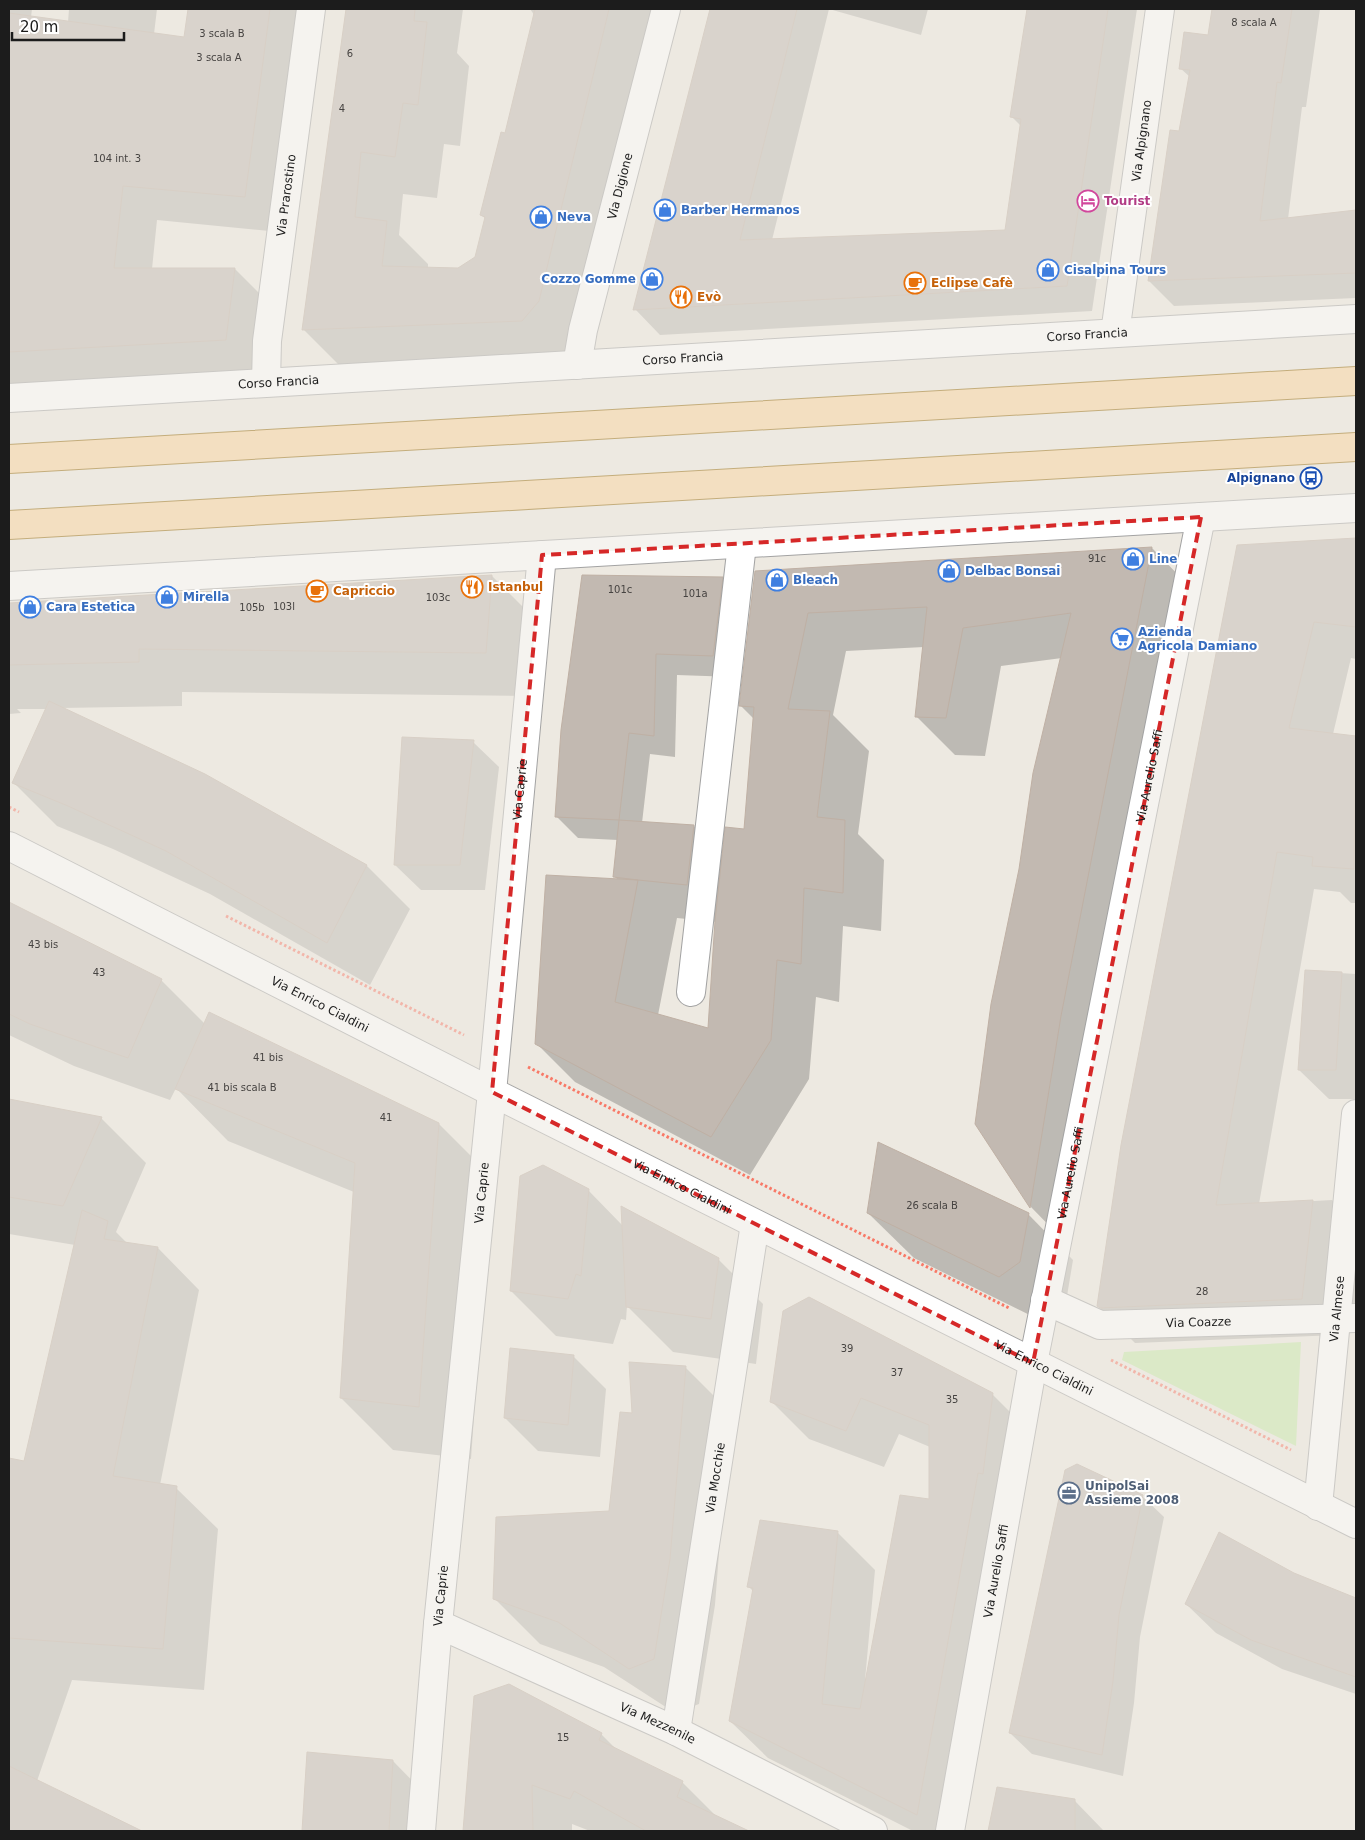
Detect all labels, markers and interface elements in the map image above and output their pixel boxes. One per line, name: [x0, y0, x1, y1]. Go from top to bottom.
scale bar: [12, 10, 125, 42]
house number: 8 scala A: [1231, 17, 1277, 28]
text: 20 m: [20, 18, 58, 36]
house number: 3 scala B: [199, 28, 245, 39]
house number: 6: [347, 48, 353, 59]
house number: 3 scala A: [196, 52, 242, 63]
street label: Via Alpignano: [1129, 99, 1154, 183]
house number: 4: [339, 103, 345, 114]
street label: Via Digione: [605, 151, 636, 221]
house number: 104 int. 3: [93, 153, 141, 164]
street label: Via Prarostino: [274, 153, 299, 237]
hotel icon: Tourist: [1076, 189, 1100, 213]
place label: Tourist: [1104, 194, 1151, 208]
shop icon: Barber Hermanos: [653, 198, 677, 222]
place label: Barber Hermanos: [681, 203, 800, 217]
shop icon: Neva: [529, 205, 553, 229]
place label: Neva: [557, 210, 591, 224]
shop icon: Cisalpina Tours: [1036, 258, 1060, 282]
place label: Cisalpina Tours: [1064, 263, 1166, 277]
shop icon: Cozzo Gomme: [640, 267, 664, 291]
cafe icon: Eclipse Cafè: [903, 271, 927, 295]
place label: Cozzo Gomme: [541, 272, 636, 286]
place label: Eclipse Cafè: [931, 276, 1013, 290]
restaurant icon: Evò: [669, 285, 693, 309]
place label: Evò: [697, 290, 721, 304]
street label: Corso Francia: [1046, 325, 1128, 344]
street label: Corso Francia: [642, 349, 724, 368]
street label: Corso Francia: [238, 373, 320, 392]
bus stop icon: Alpignano: [1299, 466, 1323, 490]
place label: Alpignano: [1227, 471, 1295, 485]
shop icon: Line: [1121, 547, 1145, 571]
place label: Line: [1149, 552, 1177, 566]
house number: 91c: [1088, 553, 1106, 564]
shop icon: Delbac Bonsai: [937, 559, 961, 583]
place label: Delbac Bonsai: [965, 564, 1060, 578]
shop icon: Bleach: [765, 568, 789, 592]
place label: Bleach: [793, 573, 838, 587]
restaurant icon: Istanbul: [460, 575, 484, 599]
cafe icon: Capriccio: [305, 579, 329, 603]
place label: Istanbul: [488, 580, 543, 594]
place label: Capriccio: [333, 584, 395, 598]
house number: 101c: [608, 584, 632, 595]
shop icon: Mirella: [155, 585, 179, 609]
house number: 101a: [682, 588, 708, 599]
place label: Mirella: [183, 590, 229, 604]
house number: 103c: [426, 592, 450, 603]
shop icon: Cara Estetica: [18, 595, 42, 619]
place label: Cara Estetica: [46, 600, 135, 614]
house number: 103l: [273, 601, 295, 612]
house number: 105b: [239, 602, 265, 613]
place label: Azienda Agricola Damiano: [1138, 625, 1257, 653]
supermarket icon: Azienda Agricola Damiano: [1110, 627, 1134, 651]
street label: Via Aurelio Saffi: [1134, 728, 1166, 824]
street label: Via Caprie: [510, 758, 530, 821]
house number: 43 bis: [28, 939, 58, 950]
house number: 43: [93, 967, 105, 978]
street label: Via Enrico Cialdini: [269, 974, 371, 1035]
house number: 41 bis: [253, 1052, 283, 1063]
house number: 41 bis scala B: [207, 1082, 277, 1093]
house number: 41: [380, 1112, 392, 1123]
street label: Via Aurelio Saffi: [1055, 1125, 1087, 1221]
street label: Via Enrico Cialdini: [630, 1156, 733, 1217]
street label: Via Caprie: [472, 1162, 492, 1224]
house number: 26 scala B: [906, 1200, 958, 1211]
street label: Via Almese: [1327, 1275, 1347, 1343]
house number: 28: [1196, 1286, 1208, 1297]
street label: Via Coazze: [1166, 1314, 1232, 1330]
street label: Via Enrico Cialdini: [992, 1337, 1095, 1398]
house number: 39: [841, 1343, 853, 1354]
house number: 37: [891, 1367, 903, 1378]
house number: 35: [946, 1394, 958, 1405]
street label: Via Mocchie: [703, 1442, 728, 1515]
place label: UnipolSai Assieme 2008: [1085, 1479, 1179, 1507]
office icon: UnipolSai Assieme 2008: [1057, 1481, 1081, 1505]
street label: Via Aurelio Saffi: [981, 1523, 1011, 1619]
street label: Via Caprie: [431, 1565, 451, 1627]
street label: Via Mezzenile: [618, 1700, 698, 1747]
house number: 15: [557, 1732, 569, 1743]

